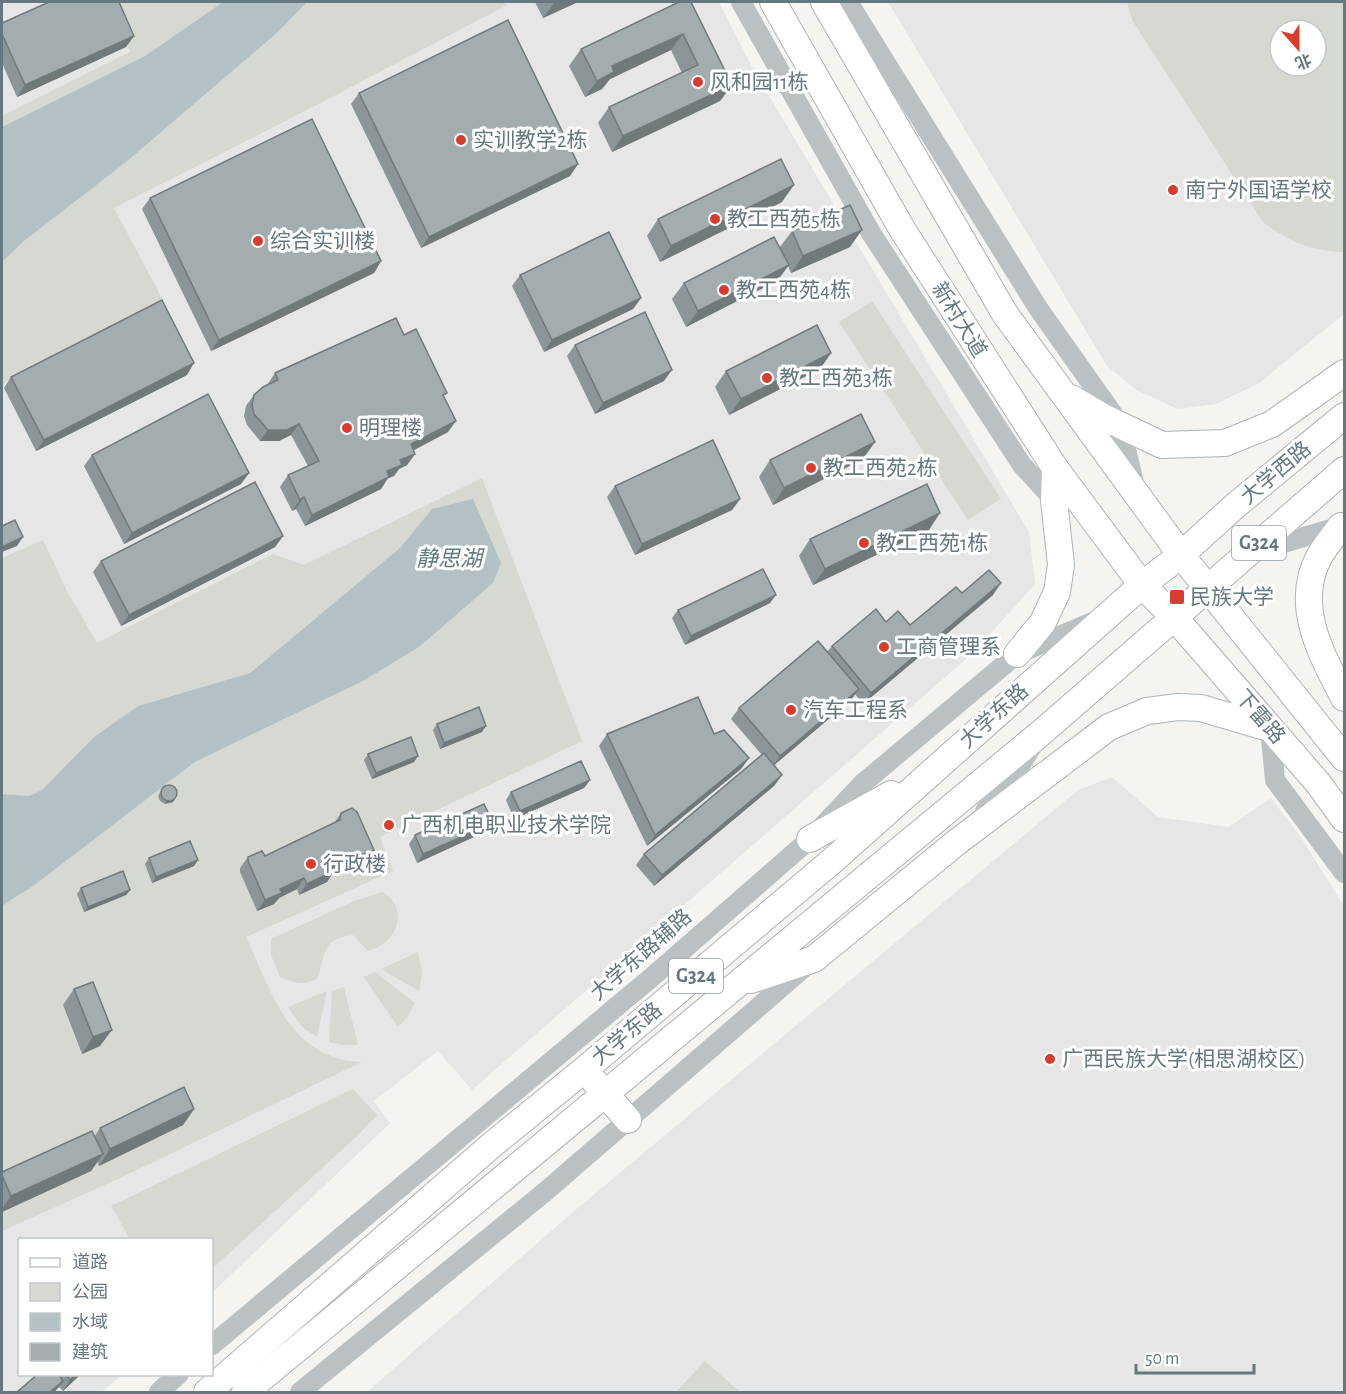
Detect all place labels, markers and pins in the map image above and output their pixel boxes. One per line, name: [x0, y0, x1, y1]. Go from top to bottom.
place label: 风和园11栋: [710, 71, 808, 93]
marker: 风和园11栋: [691, 75, 705, 89]
place label: 实训教学2栋: [473, 129, 588, 151]
marker: 实训教学2栋: [454, 133, 468, 147]
place label: 南宁外国语学校: [1185, 179, 1332, 201]
marker: 南宁外国语学校: [1166, 183, 1180, 197]
place label: 教工西苑5栋: [727, 208, 841, 230]
marker: 教工西苑5栋: [708, 212, 722, 226]
place label: 综合实训楼: [270, 230, 375, 252]
marker: 综合实训楼: [251, 234, 265, 248]
place label: 教工西苑4栋: [736, 279, 851, 301]
marker: 教工西苑4栋: [717, 283, 731, 297]
place label: 教工西苑3栋: [779, 367, 893, 389]
marker: 教工西苑3栋: [760, 371, 774, 385]
place label: 明理楼: [359, 417, 422, 439]
marker: 明理楼: [340, 421, 354, 435]
place label: 教工西苑2栋: [823, 457, 938, 479]
marker: 教工西苑2栋: [804, 461, 818, 475]
place label: 教工西苑1栋: [876, 532, 988, 554]
marker: 教工西苑1栋: [857, 536, 871, 550]
place label: 民族大学: [1190, 586, 1274, 608]
marker: 民族大学: [1168, 588, 1186, 606]
place label: 工商管理系: [896, 636, 1001, 658]
marker: 工商管理系: [877, 640, 891, 654]
place label: 汽车工程系: [803, 699, 908, 721]
marker: 汽车工程系: [784, 703, 798, 717]
place label: 广西机电职业技术学院: [401, 814, 611, 836]
marker: 广西机电职业技术学院: [382, 818, 396, 832]
place label: 行政楼: [323, 853, 386, 875]
marker: 行政楼: [304, 857, 318, 871]
place label: 广西民族大学(相思湖校区): [1062, 1048, 1305, 1070]
marker: 广西民族大学(相思湖校区): [1043, 1052, 1057, 1066]

